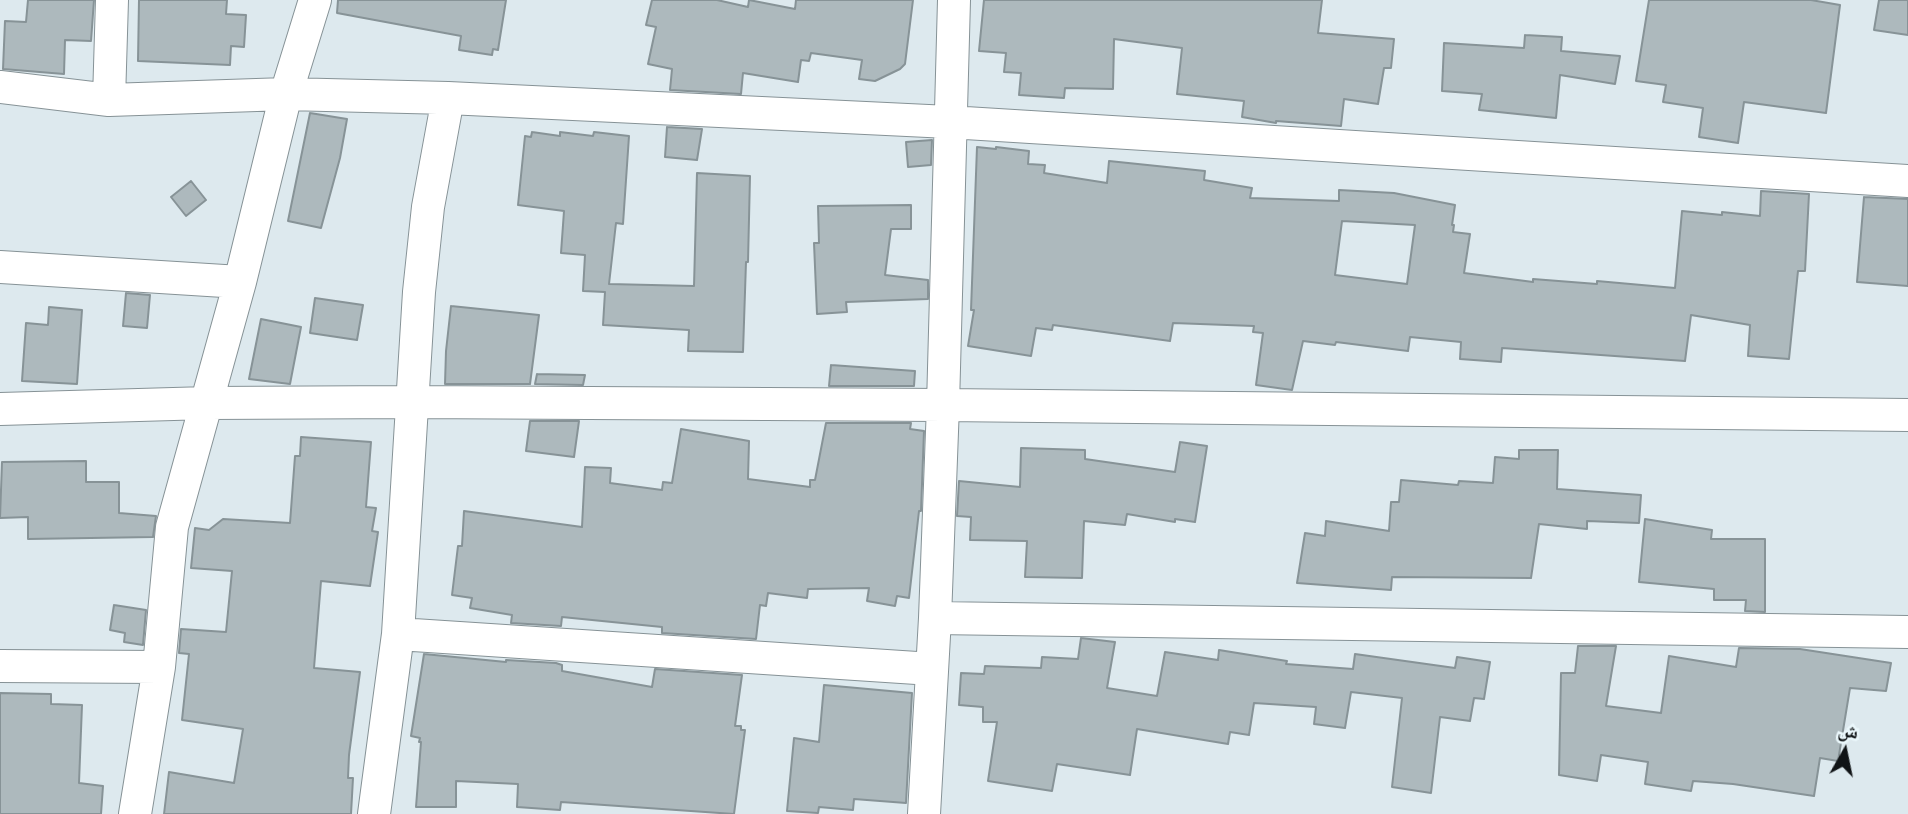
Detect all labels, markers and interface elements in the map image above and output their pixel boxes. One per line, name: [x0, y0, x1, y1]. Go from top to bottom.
north arrow: [1810, 716, 1880, 786]
text: ش: [1837, 718, 1860, 743]

